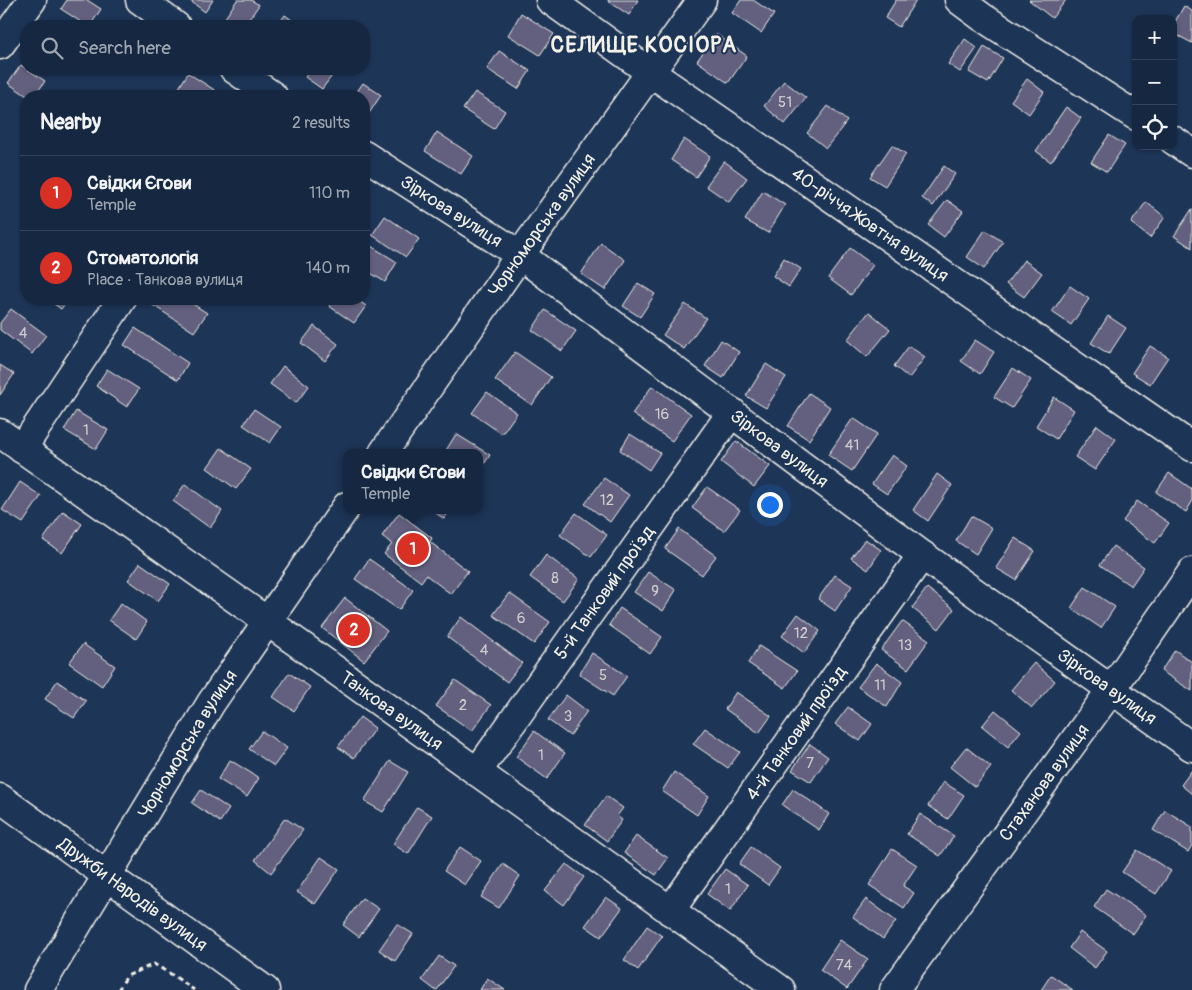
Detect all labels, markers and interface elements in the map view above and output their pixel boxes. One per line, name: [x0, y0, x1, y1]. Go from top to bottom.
map controls: [1132, 15, 1177, 150]
button: +: [1132, 15, 1177, 60]
search box: [20, 20, 370, 75]
district label: СЕЛИЩЕ КОСІОРА: [551, 31, 737, 59]
icon: search: [38, 34, 66, 62]
text: Search here: [78, 36, 171, 60]
button: −: [1132, 60, 1177, 105]
house number: 51: [778, 93, 792, 112]
button: locate: [1132, 105, 1177, 150]
text: Nearby: [40, 109, 101, 136]
text: 2 results: [292, 113, 350, 133]
street label: Чорноморська вулиця: [483, 149, 601, 301]
street label: 40-річчя Жовтня вулиця: [787, 162, 953, 287]
street label: Зіркова вулиця: [396, 170, 507, 252]
text: Свідки Єгови: [87, 171, 191, 195]
text: 1: [53, 183, 59, 203]
text: 110 m: [309, 183, 350, 203]
text: Temple: [87, 195, 136, 215]
text: Стоматологія: [87, 246, 199, 270]
text: 2: [52, 258, 60, 278]
text: 140 m: [306, 258, 350, 278]
text: Place · Танкова вулиця: [87, 270, 243, 290]
house number: 4: [19, 324, 28, 343]
house number: 16: [655, 405, 669, 424]
street label: Зіркова вулиця: [726, 405, 833, 493]
house number: 1: [83, 421, 89, 440]
house number: 41: [845, 436, 859, 455]
popup: [343, 449, 483, 514]
text: Свідки Єгови: [361, 460, 465, 484]
text: Temple: [361, 484, 410, 504]
house number: 12: [600, 491, 614, 510]
your location: [757, 492, 783, 518]
street label: 5-й Танковий проїзд: [549, 521, 660, 664]
pin: 1: [397, 530, 429, 568]
house number: 8: [551, 569, 559, 588]
house number: 9: [651, 582, 659, 601]
house number: 6: [517, 609, 525, 628]
pin: 2: [338, 611, 370, 649]
house number: 12: [794, 624, 808, 643]
house number: 13: [898, 636, 912, 655]
house number: 4: [480, 641, 489, 660]
street label: Зіркова вулиця: [1053, 643, 1161, 730]
street label: 4-й Танковий проїзд: [741, 661, 851, 805]
street label: Чорноморська вулиця: [133, 665, 242, 822]
street label: Танкова вулиця: [336, 666, 448, 755]
house number: 5: [599, 666, 607, 685]
house number: 11: [874, 676, 886, 695]
house number: 2: [459, 696, 467, 715]
house number: 3: [564, 707, 572, 726]
street label: Стаханова вулиця: [994, 719, 1094, 846]
house number: 1: [538, 746, 544, 765]
house number: 7: [806, 754, 814, 773]
street label: Дружби Народів вулиця: [53, 832, 212, 956]
house number: 1: [725, 880, 731, 899]
house number: 74: [836, 956, 853, 975]

